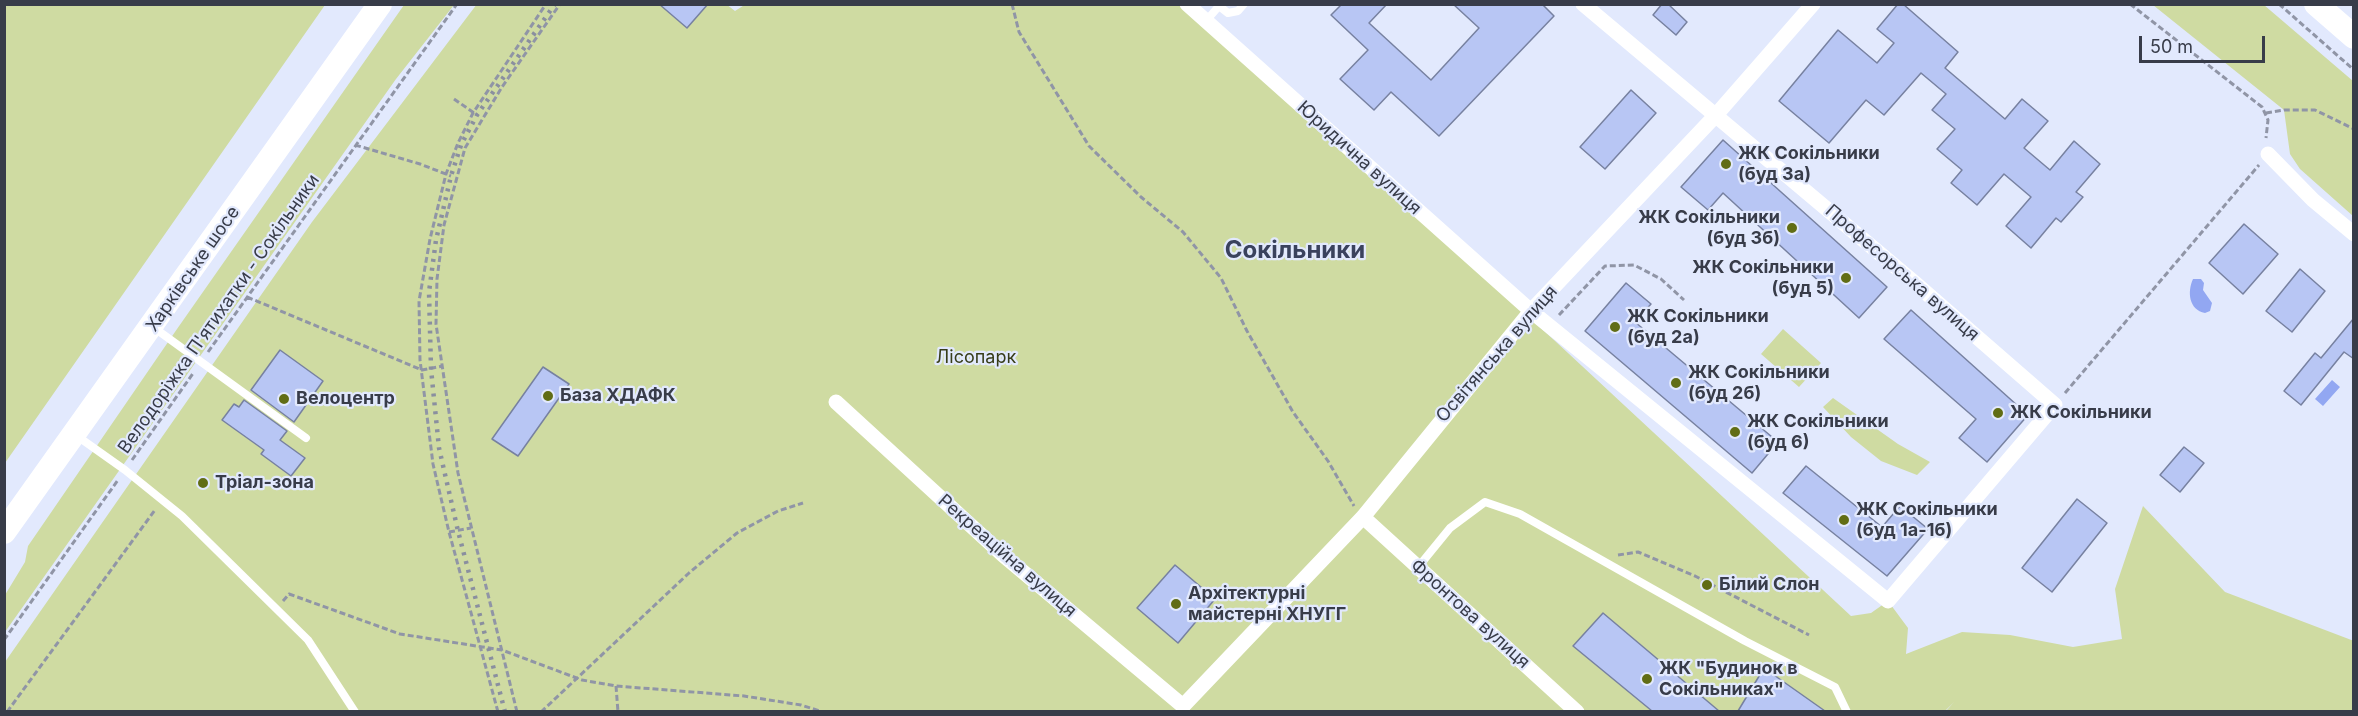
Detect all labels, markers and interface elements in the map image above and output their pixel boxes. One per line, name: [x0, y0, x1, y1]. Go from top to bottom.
scale bar: [2142, 24, 2268, 62]
text: 50 m: [2150, 36, 2193, 57]
street label: Юридична вулиця: [1293, 97, 1425, 219]
place label: ЖК Сокільники (буд 3а): [1738, 143, 1880, 186]
marker: ЖК Сокільники (буд 3а): [1719, 157, 1733, 171]
street label: Велодоріжка П'ятихатки - Сокільники: [114, 170, 324, 458]
street label: Професорська вулиця: [1821, 200, 1983, 346]
street label: Харківське шосе: [142, 202, 244, 336]
place label: ЖК Сокільники (буд 3б): [1638, 207, 1780, 250]
marker: ЖК Сокільники (буд 3б): [1785, 221, 1799, 235]
district label: Сокільники: [1225, 237, 1365, 265]
place label: ЖК Сокільники (буд 5): [1692, 257, 1834, 300]
marker: ЖК Сокільники (буд 5): [1839, 271, 1853, 285]
street label: Освітянська вулиця: [1432, 281, 1562, 427]
place label: ЖК Сокільники (буд 2а): [1627, 306, 1769, 348]
marker: ЖК Сокільники (буд 2а): [1608, 320, 1622, 334]
park label: Лісопарк: [936, 347, 1016, 369]
place label: ЖК Сокільники (буд 2б): [1688, 362, 1830, 404]
marker: ЖК Сокільники (буд 2б): [1669, 376, 1683, 390]
place label: База ХДАФК: [560, 385, 676, 407]
place label: Велоцентр: [296, 388, 395, 410]
marker: База ХДАФК: [541, 389, 555, 403]
marker: Велоцентр: [277, 392, 291, 406]
place label: ЖК Сокільники: [2010, 402, 2152, 424]
marker: ЖК Сокільники: [1991, 406, 2005, 420]
place label: ЖК Сокільники (буд 6): [1747, 411, 1889, 454]
marker: ЖК Сокільники (буд 6): [1728, 425, 1742, 439]
place label: Тріал-зона: [215, 472, 314, 494]
marker: Тріал-зона: [196, 476, 210, 490]
street label: Рекреаційна вулиця: [933, 490, 1081, 622]
place label: ЖК Сокільники (буд 1а-1б): [1856, 499, 1998, 542]
marker: ЖК Сокільники (буд 1а-1б): [1837, 513, 1851, 527]
street label: Фронтова вулиця: [1406, 555, 1534, 673]
place label: Білий Слон: [1719, 574, 1820, 596]
marker: Білий Слон: [1700, 578, 1714, 592]
place label: Архітектурні майстерні ХНУГГ: [1188, 583, 1346, 626]
marker: Архітектурні майстерні ХНУГГ: [1169, 597, 1183, 611]
place label: ЖК "Будинок в Сокільниках": [1659, 658, 1798, 700]
marker: ЖК "Будинок в Сокільниках": [1640, 672, 1654, 686]

